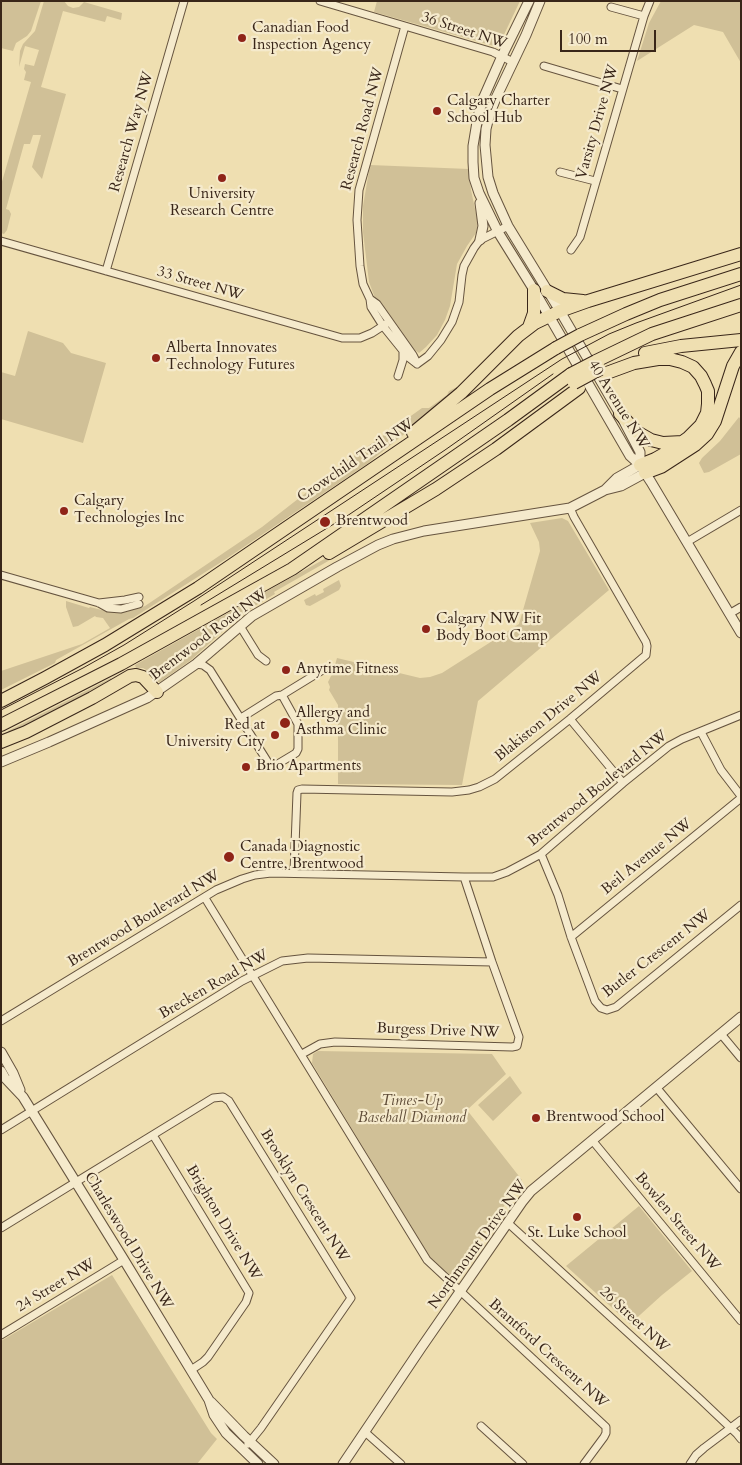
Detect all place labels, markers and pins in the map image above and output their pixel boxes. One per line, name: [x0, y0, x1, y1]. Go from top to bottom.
place label: Canadian Food Inspection Agency: [252, 20, 371, 55]
marker: Canadian Food Inspection Agency: [236, 32, 248, 44]
place label: Calgary Charter School Hub: [447, 93, 550, 128]
marker: Calgary Charter School Hub: [431, 105, 443, 117]
marker: University Research Centre: [216, 172, 228, 184]
place label: University Research Centre: [170, 186, 274, 221]
place label: Alberta Innovates Technology Futures: [166, 340, 295, 375]
marker: Alberta Innovates Technology Futures: [150, 352, 162, 364]
place label: Calgary Technologies Inc: [74, 493, 184, 528]
marker: Calgary Technologies Inc: [58, 505, 70, 517]
place label: Brentwood: [336, 513, 408, 531]
marker: Brentwood: [318, 515, 332, 529]
place label: Calgary NW Fit Body Boot Camp: [436, 611, 548, 646]
marker: Calgary NW Fit Body Boot Camp: [420, 623, 432, 635]
place label: Anytime Fitness: [296, 661, 398, 679]
marker: Anytime Fitness: [280, 664, 292, 676]
place label: Allergy and Asthma Clinic: [296, 705, 387, 740]
marker: Allergy and Asthma Clinic: [278, 716, 292, 730]
place label: Red at University City: [166, 717, 265, 752]
marker: Red at University City: [269, 729, 281, 741]
place label: Brio Apartments: [256, 758, 361, 776]
marker: Brio Apartments: [240, 761, 252, 773]
place label: Canada Diagnostic Centre, Brentwood: [240, 839, 364, 874]
marker: Canada Diagnostic Centre, Brentwood: [222, 850, 236, 864]
place label: Brentwood School: [546, 1109, 665, 1127]
marker: Brentwood School: [530, 1112, 542, 1124]
marker: St. Luke School: [571, 1211, 583, 1223]
place label: St. Luke School: [528, 1225, 626, 1243]

